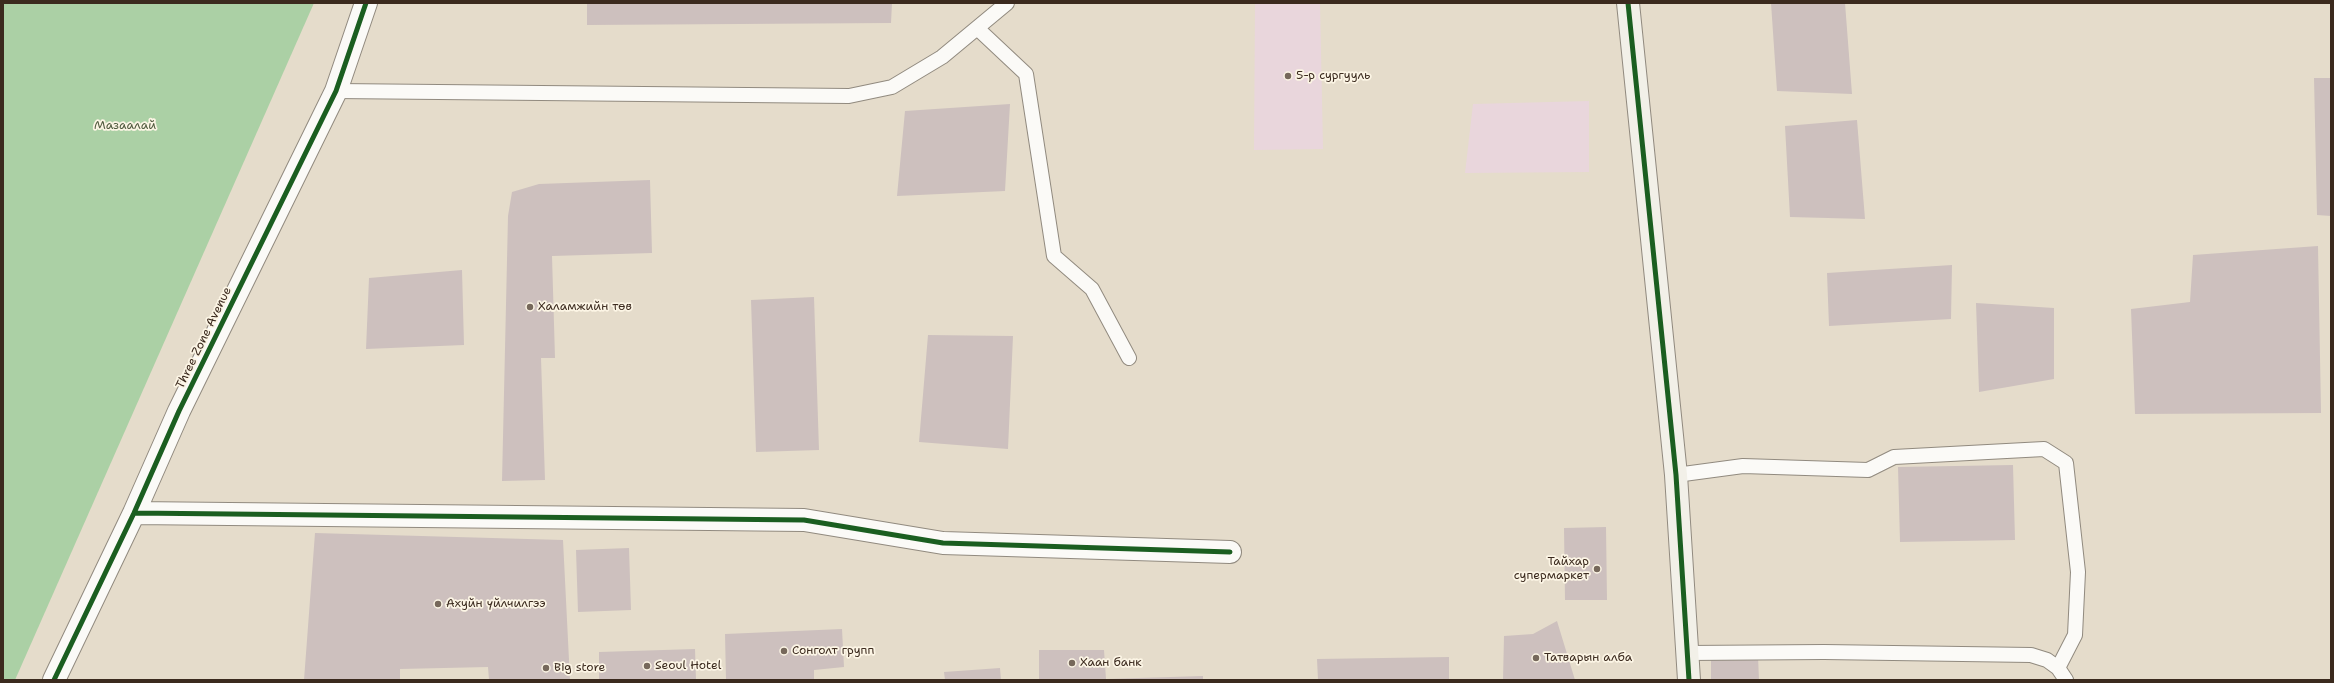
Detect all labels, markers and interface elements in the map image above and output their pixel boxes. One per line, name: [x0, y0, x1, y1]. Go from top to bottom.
place label: 5-р сургууль: [1296, 69, 1370, 83]
marker: 5-р сургууль: [1283, 71, 1293, 81]
park label: Мазаалай: [94, 119, 156, 133]
street label: Three Zone Avenue: [173, 285, 235, 391]
place label: Халамжийн төв: [538, 300, 632, 314]
marker: Халамжийн төв: [525, 302, 535, 312]
place label: Тайхар супермаркет: [1514, 555, 1589, 583]
marker: Тайхар супермаркет: [1592, 564, 1602, 574]
place label: Ахуйн үйлчилгээ: [446, 597, 546, 611]
marker: Ахуйн үйлчилгээ: [433, 599, 443, 609]
place label: Сонголт групп: [792, 644, 874, 658]
marker: Сонголт групп: [779, 646, 789, 656]
place label: Татварын алба: [1544, 651, 1632, 665]
marker: Татварын алба: [1531, 653, 1541, 663]
place label: Хаан банк: [1080, 656, 1142, 670]
marker: Хаан банк: [1067, 658, 1077, 668]
place label: Seoul Hotel: [655, 659, 721, 673]
place label: Big store: [554, 661, 605, 675]
marker: Seoul Hotel: [642, 661, 652, 671]
marker: Big store: [541, 663, 551, 673]

